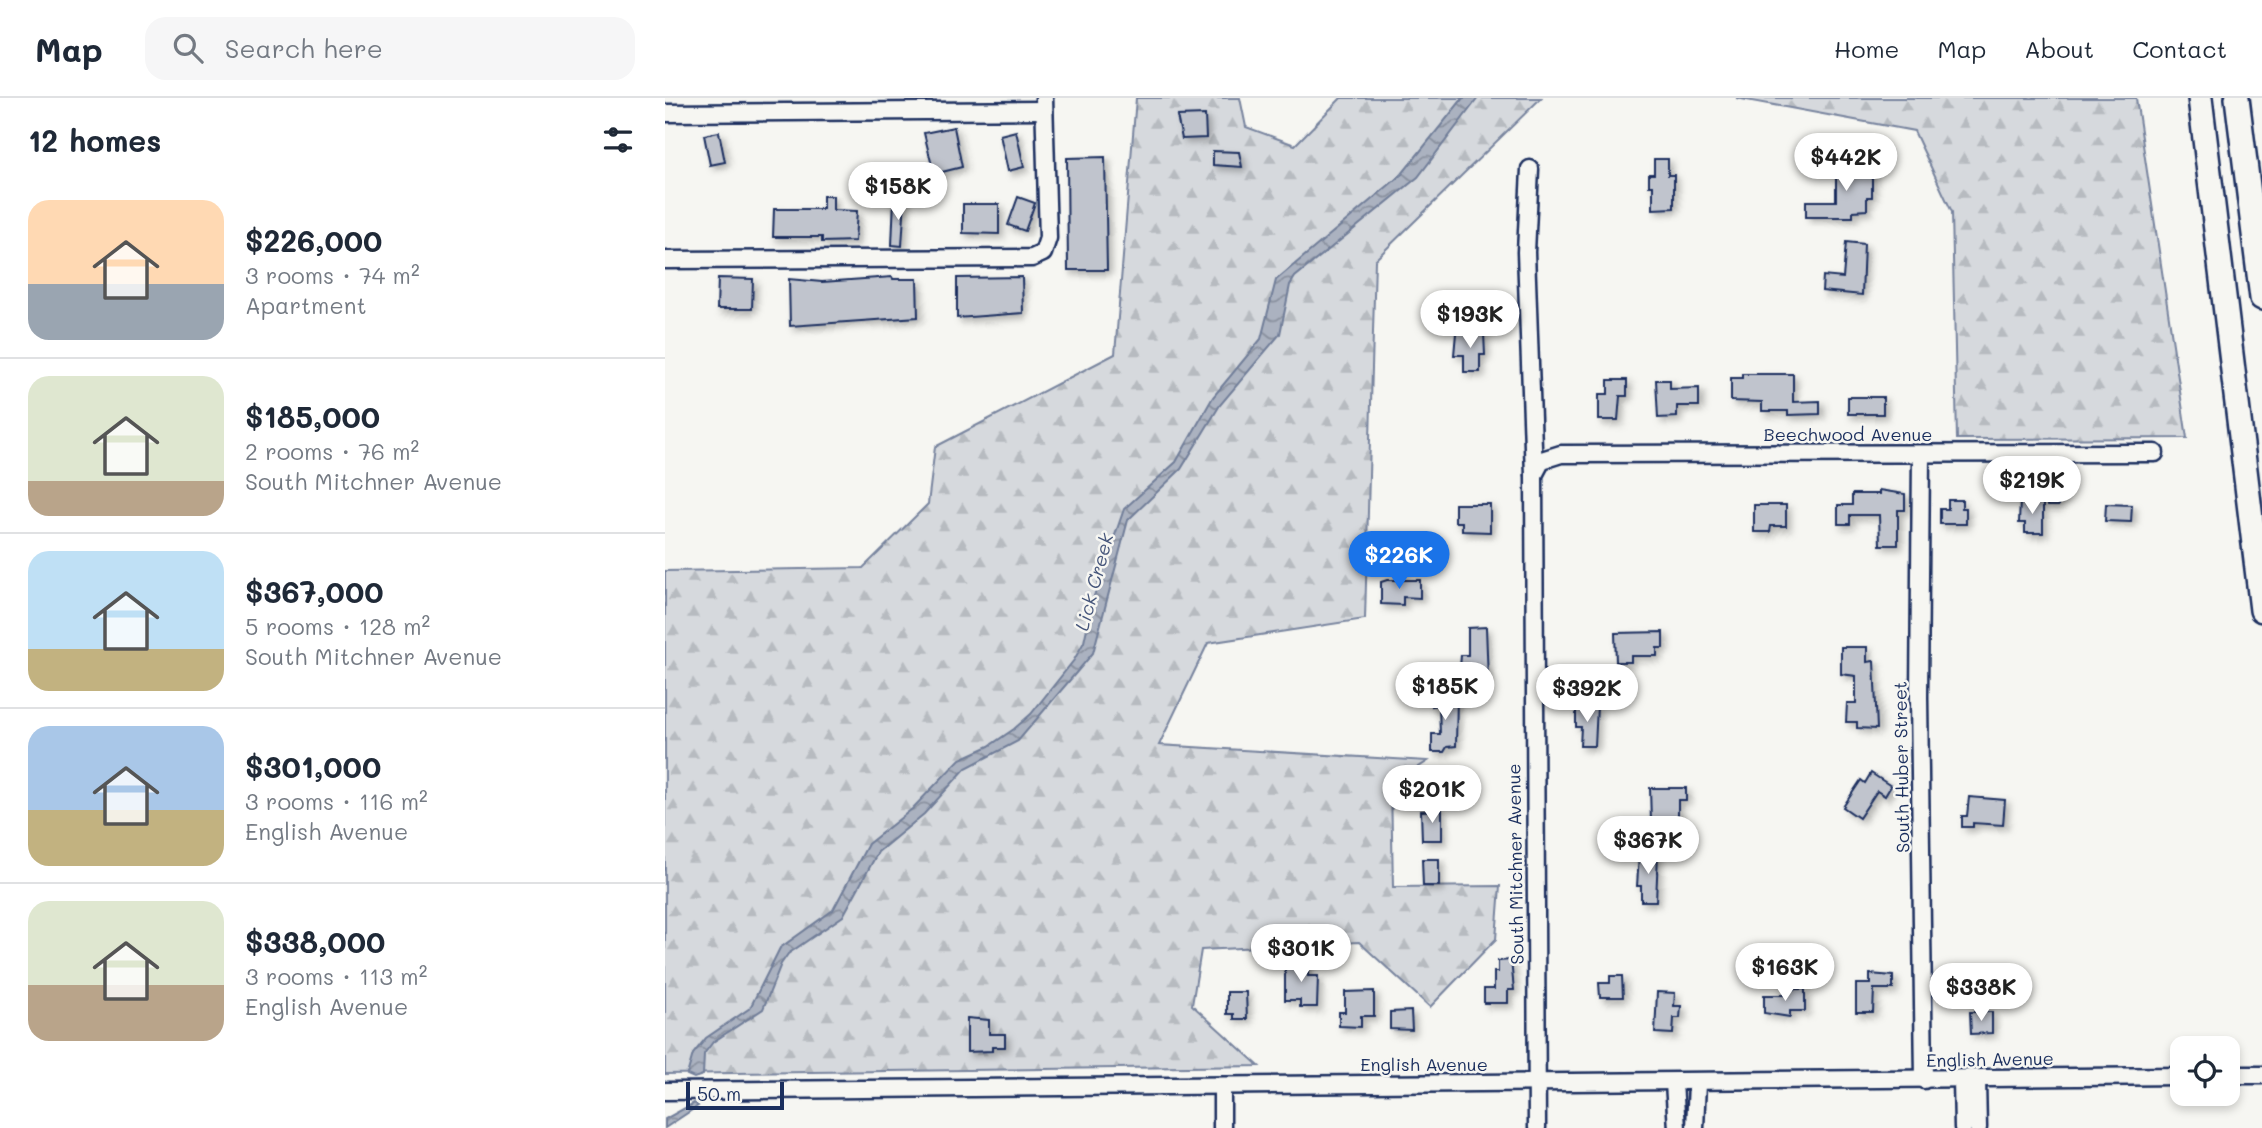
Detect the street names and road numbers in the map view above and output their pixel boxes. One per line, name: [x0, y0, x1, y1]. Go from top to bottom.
street label: Beechwood Avenue: [1764, 422, 1932, 446]
street label: South Huber Street: [1888, 681, 1914, 853]
street label: South Mitchner Avenue: [1501, 763, 1529, 965]
street label: English Avenue: [1926, 1046, 2054, 1072]
street label: English Avenue: [1360, 1052, 1488, 1076]

